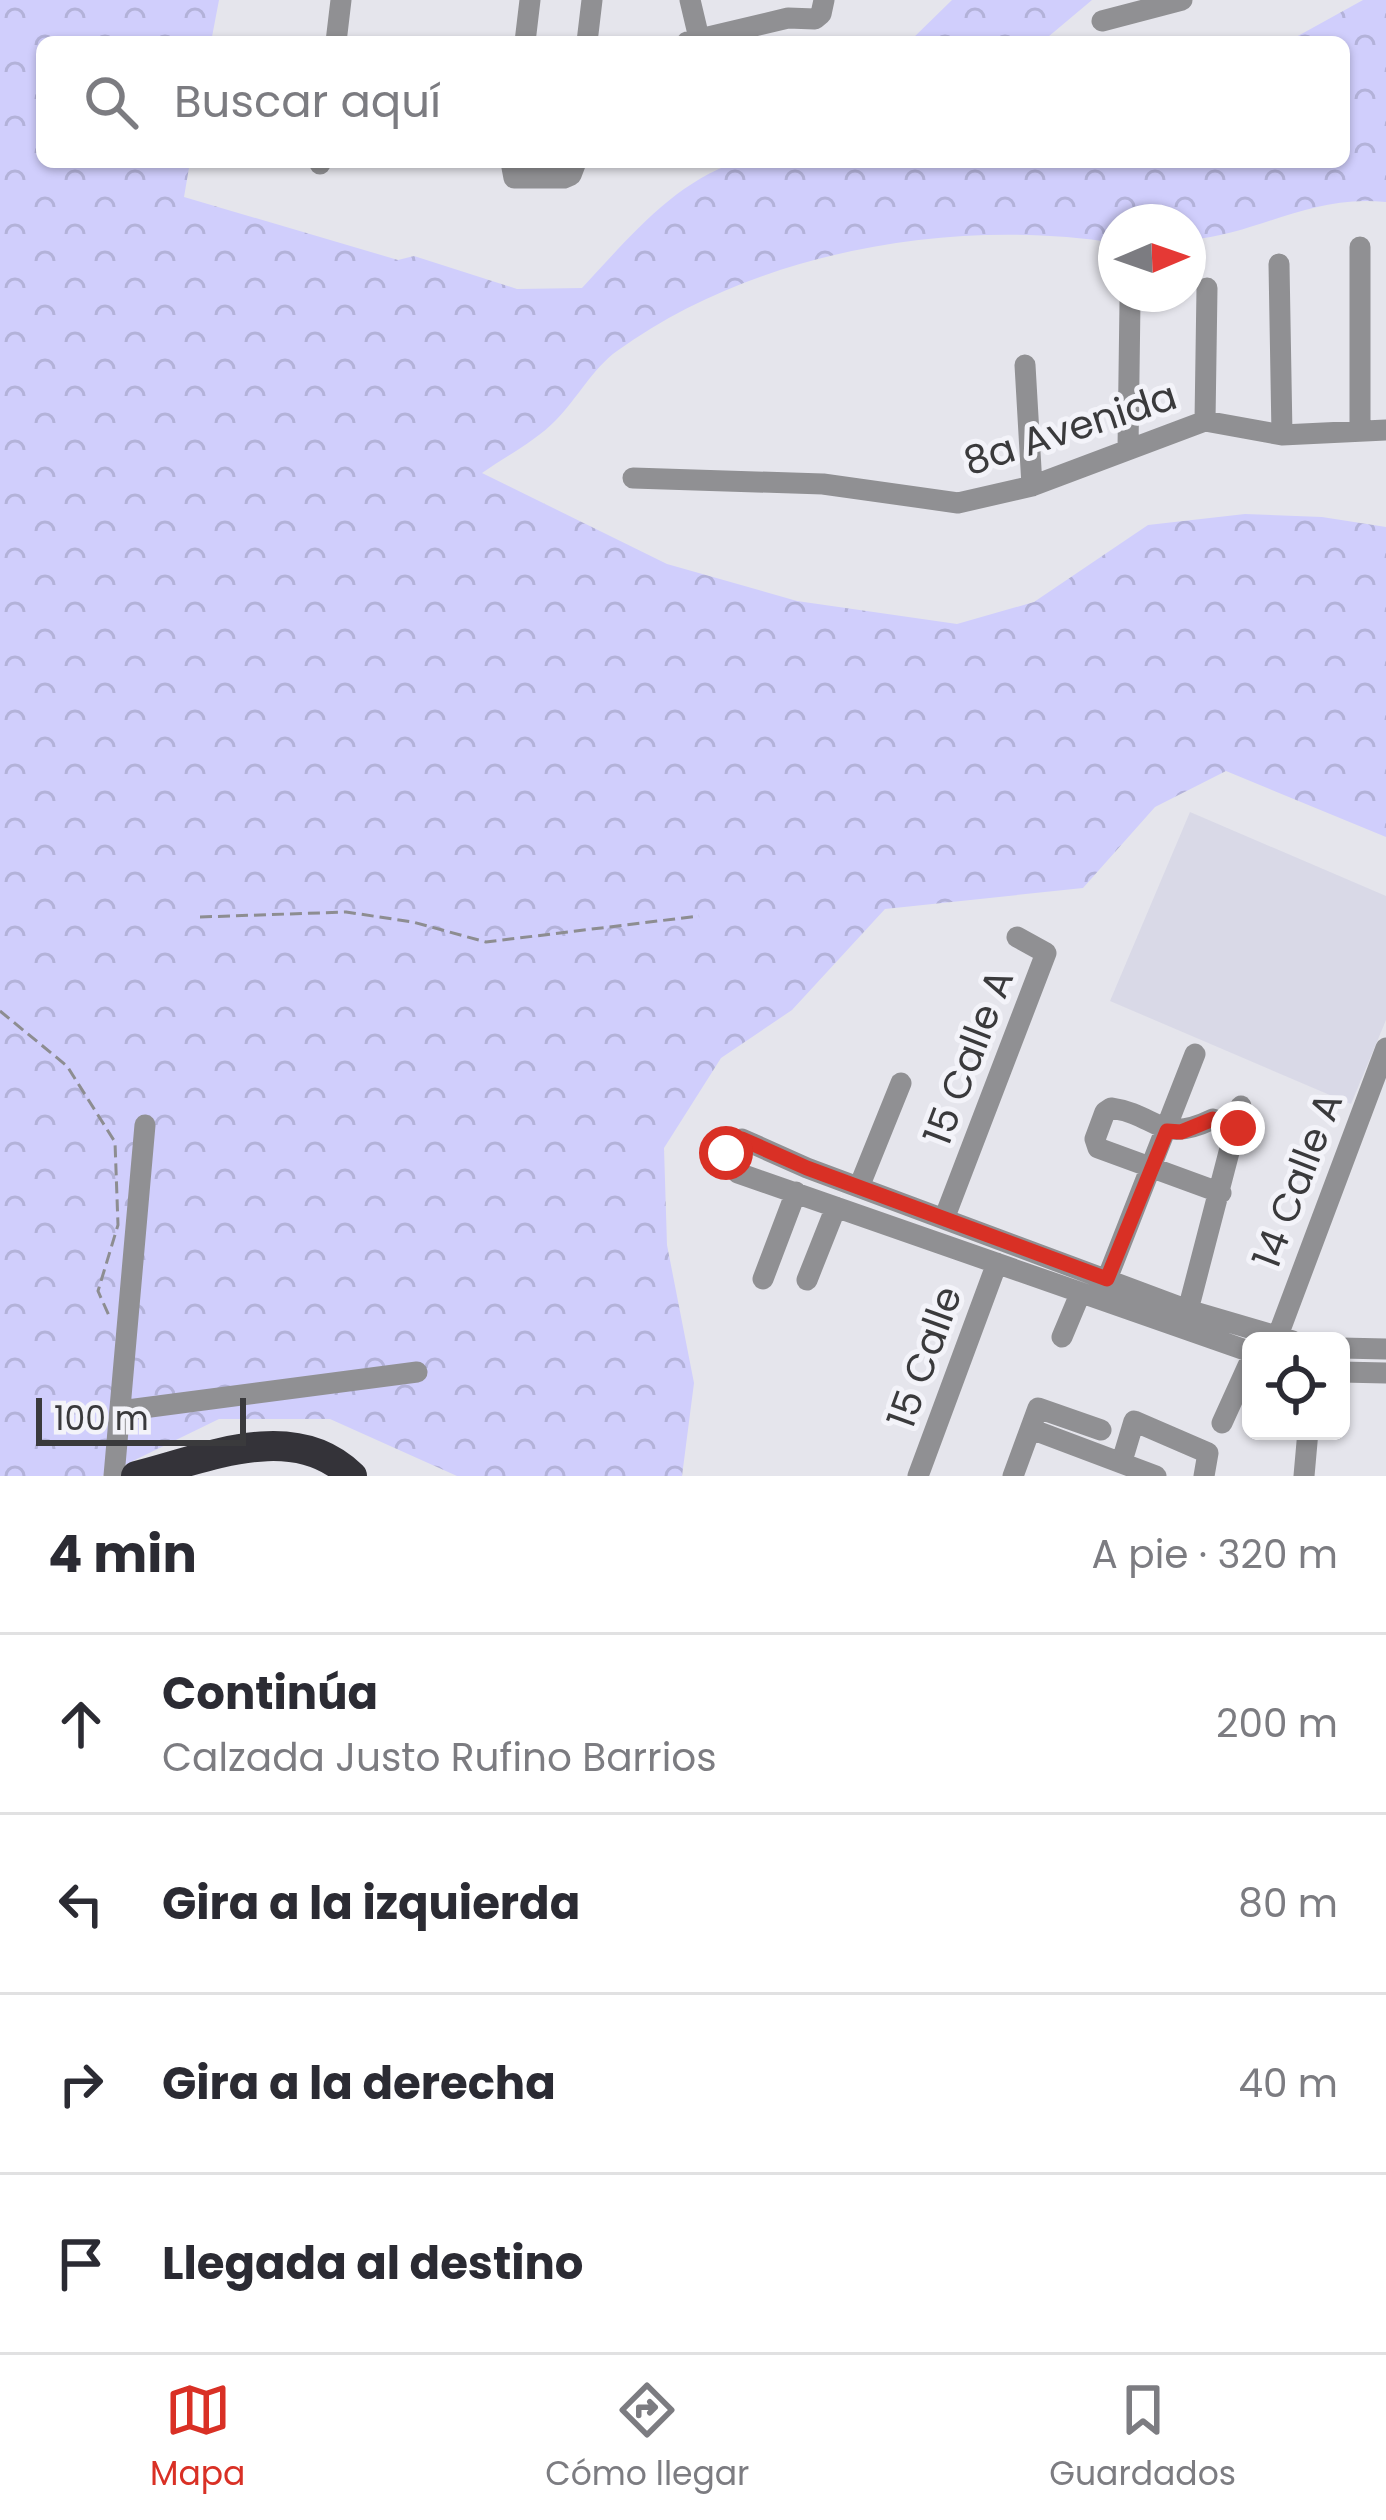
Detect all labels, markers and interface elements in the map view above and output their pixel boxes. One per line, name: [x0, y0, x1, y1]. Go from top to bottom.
search box: [36, 36, 1350, 168]
icon: search: [78, 69, 144, 135]
text: Buscar aquí: [174, 70, 441, 133]
north arrow: [1098, 204, 1206, 312]
street label: 8a Avenida: [957, 368, 1184, 489]
street label: 15 Calle A: [910, 961, 1027, 1153]
street label: 14 Calle A: [1239, 1084, 1356, 1276]
route end: [1211, 1101, 1265, 1155]
route start: [699, 1126, 753, 1180]
street label: 15 Calle: [873, 1279, 975, 1436]
map controls: [1242, 1332, 1350, 1440]
button: locate: [1242, 1332, 1350, 1440]
scale bar: [36, 1392, 246, 1445]
text: 100 m: [54, 1395, 149, 1442]
text: 4 min: [48, 1518, 197, 1590]
text: A pie · 320 m: [1092, 1527, 1338, 1582]
text: Continúa: [162, 1662, 378, 1725]
icon: ahead: [48, 1691, 114, 1757]
text: 200 m: [1216, 1696, 1338, 1751]
text: Calzada Justo Rufino Barrios: [162, 1730, 717, 1785]
icon: left: [48, 1871, 114, 1937]
text: Gira a la izquierda: [162, 1872, 580, 1935]
text: 80 m: [1238, 1876, 1338, 1931]
icon: right: [48, 2051, 114, 2117]
text: Gira a la derecha: [162, 2052, 556, 2115]
text: 40 m: [1238, 2056, 1338, 2111]
icon: arrive: [48, 2231, 114, 2297]
text: Llegada al destino: [162, 2232, 584, 2295]
tab: Mapa: [150, 2377, 245, 2499]
tab: Cómo llegar: [545, 2377, 749, 2499]
tab: Guardados: [1049, 2377, 1236, 2499]

